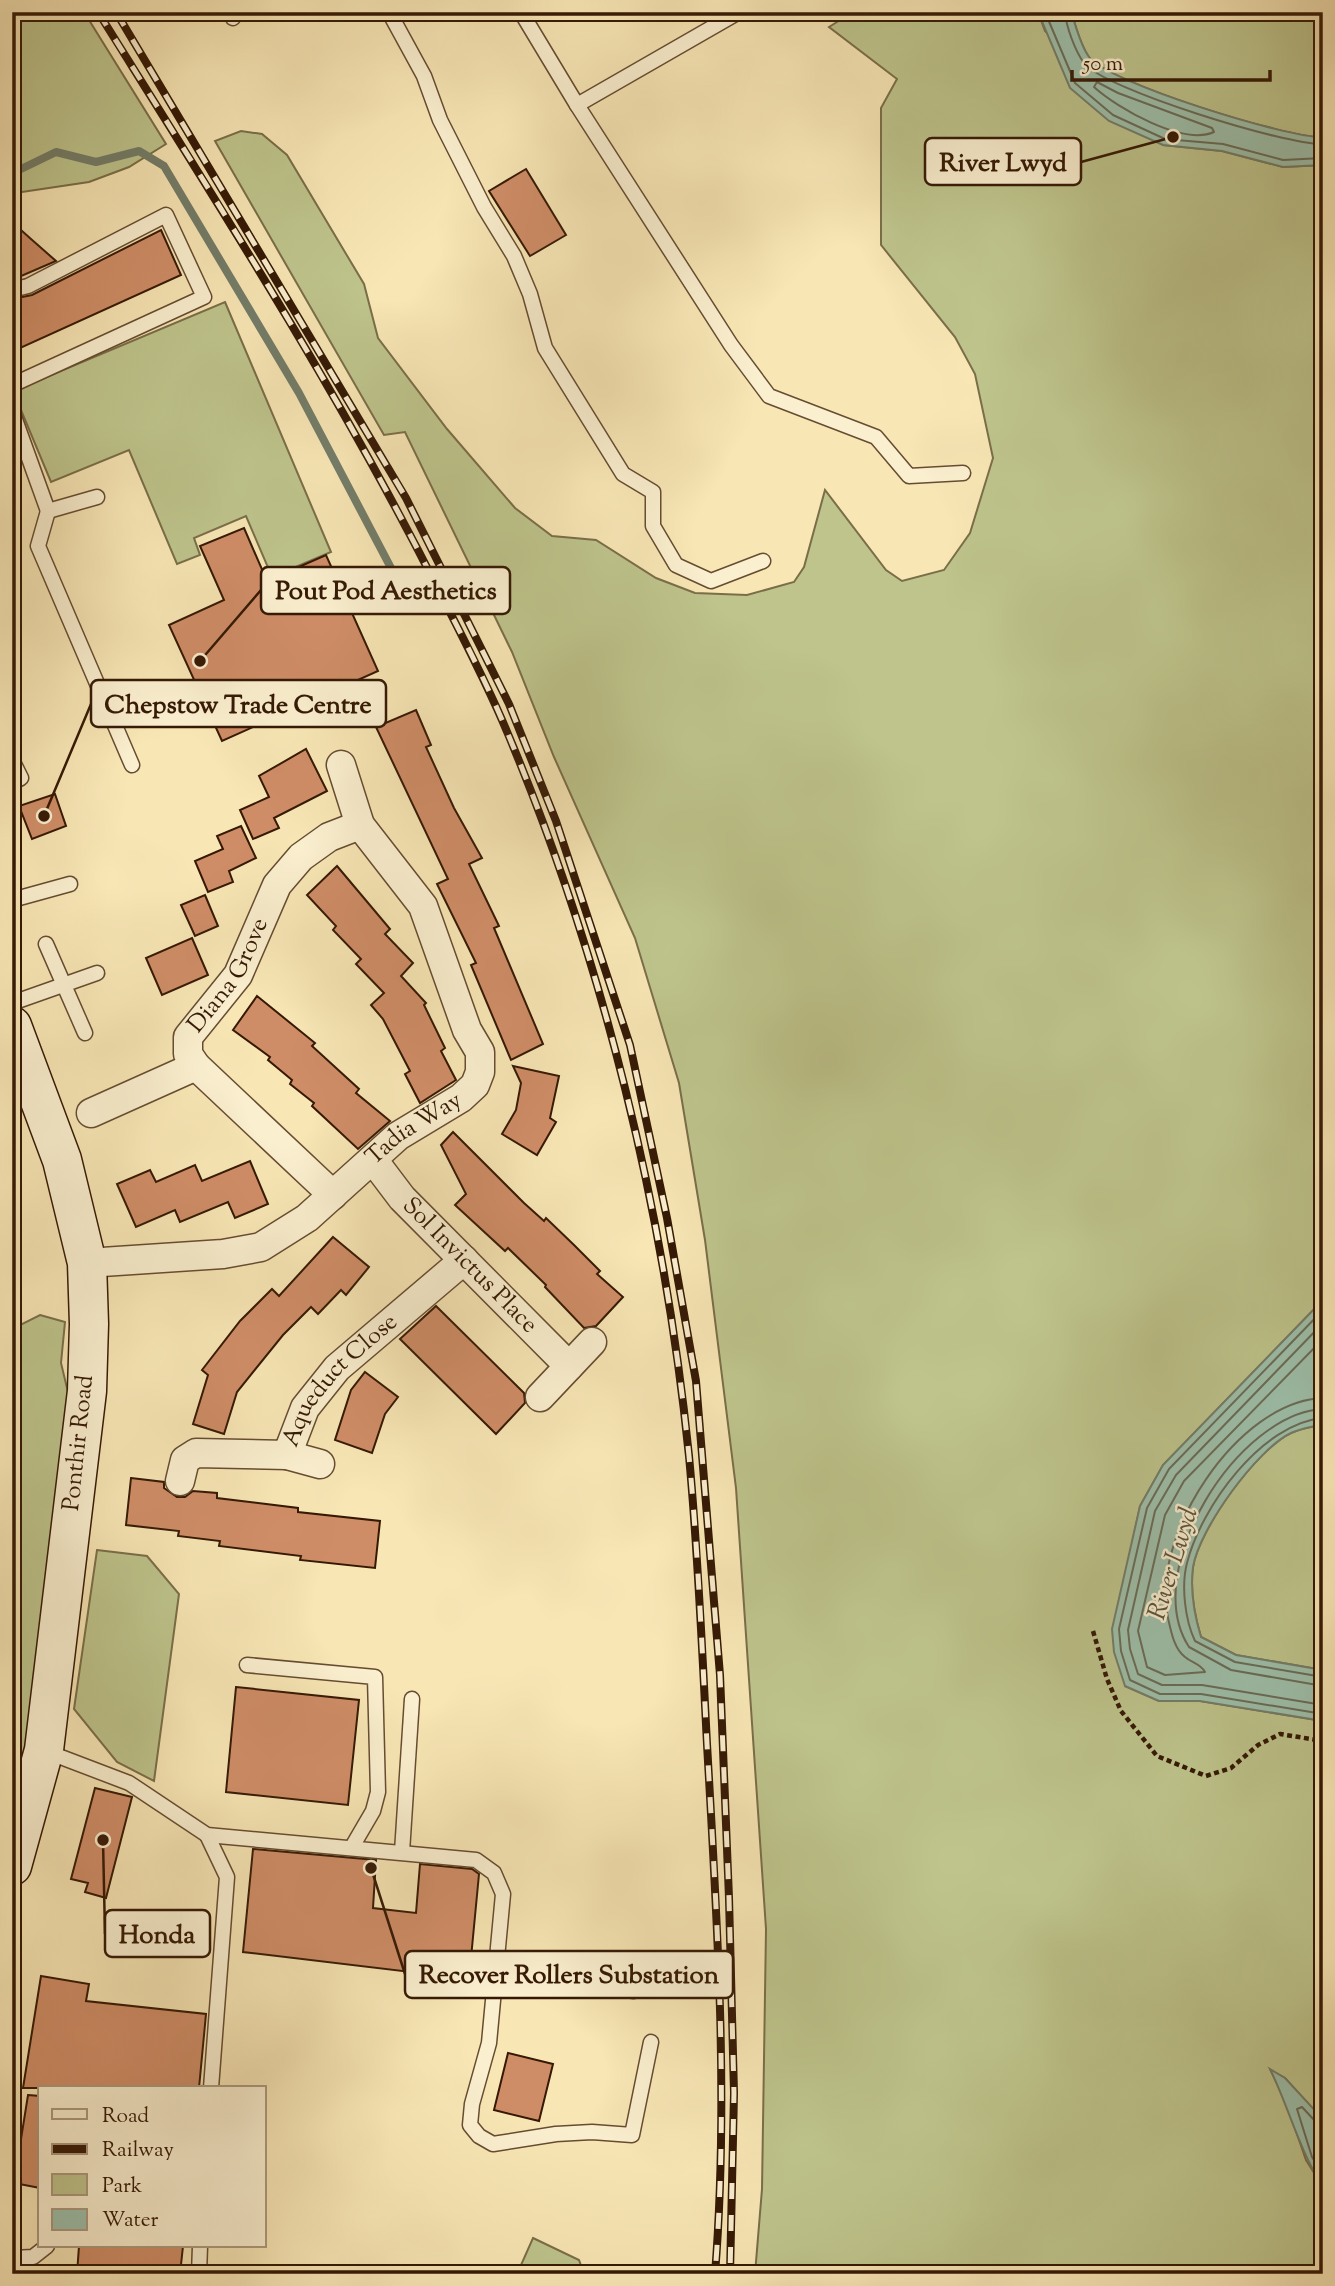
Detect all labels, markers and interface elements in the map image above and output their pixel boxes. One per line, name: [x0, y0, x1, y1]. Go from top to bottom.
scale bar: [1072, 38, 1270, 82]
text: 50 m: [1082, 50, 1123, 80]
callout: River Lwyd: [925, 138, 1081, 185]
text: River Lwyd: [939, 146, 1067, 183]
callout: Pout Pod Aesthetics: [261, 567, 510, 614]
text: Pout Pod Aesthetics: [275, 574, 497, 611]
callout: Chepstow Trade Centre: [91, 680, 386, 727]
text: Chepstow Trade Centre: [104, 688, 372, 725]
street label: Diana Grove: [180, 913, 278, 1041]
street label: Tadia Way: [359, 1084, 469, 1174]
street label: Sol Invictus Place: [394, 1190, 545, 1342]
street label: Aqueduct Close: [275, 1306, 406, 1452]
street label: Ponthir Road: [55, 1373, 103, 1513]
water label: River Lwyd: [1139, 1503, 1209, 1625]
callout: Honda: [105, 1910, 210, 1957]
text: Honda: [119, 1918, 195, 1955]
callout: Recover Rollers Substation: [405, 1951, 733, 1998]
text: Recover Rollers Substation: [419, 1958, 720, 1995]
legend: [38, 2086, 266, 2248]
text: Road: [102, 2102, 149, 2132]
text: Railway: [102, 2136, 174, 2166]
text: Park: [102, 2172, 143, 2202]
text: Water: [102, 2206, 159, 2236]

